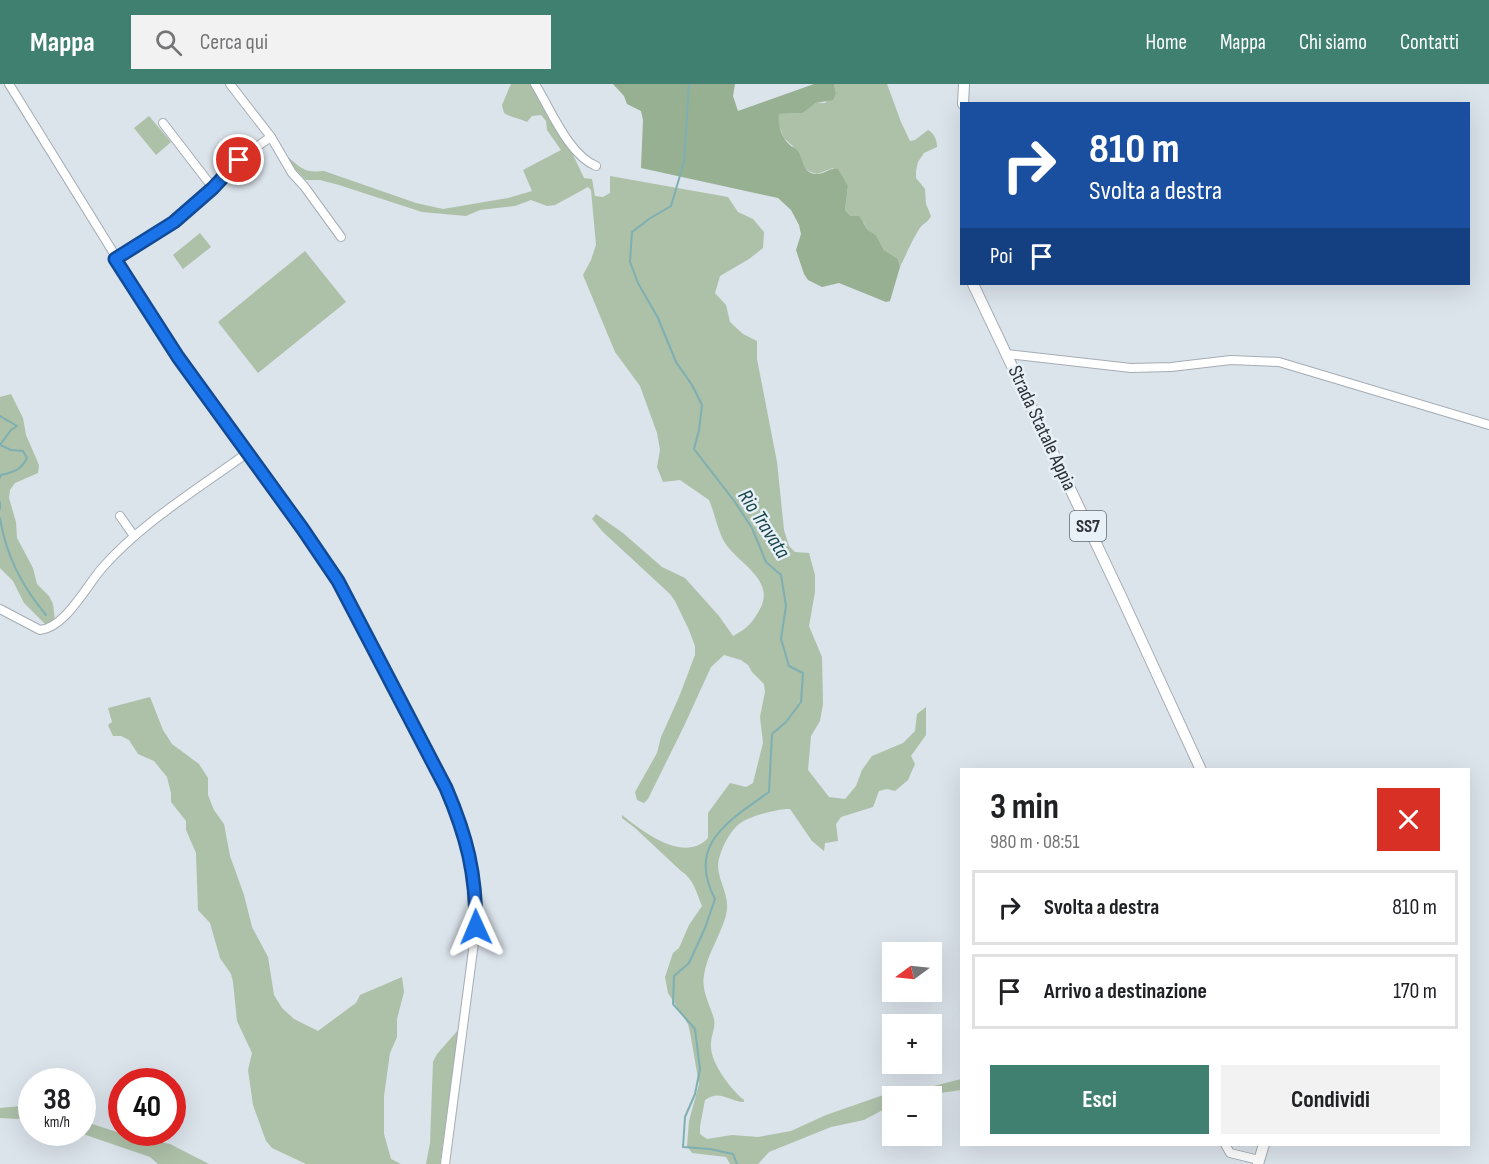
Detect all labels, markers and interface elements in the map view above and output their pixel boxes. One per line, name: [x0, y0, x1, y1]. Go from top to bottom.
search box: [131, 15, 551, 69]
text: Mappa: [30, 26, 95, 59]
icon: search: [152, 26, 185, 59]
text: Cerca qui: [200, 29, 268, 56]
text: Home: [1146, 30, 1187, 55]
text: Mappa: [1220, 30, 1266, 55]
text: Chi siamo: [1299, 30, 1367, 55]
text: Contatti: [1400, 30, 1459, 55]
text: 810 m: [1089, 124, 1180, 175]
icon: right: [990, 126, 1068, 204]
pin: [213, 134, 264, 185]
icon: arrive: [222, 143, 255, 176]
text: Svolta a destra: [1089, 175, 1222, 207]
icon: arrive: [1025, 240, 1058, 273]
text: Poi: [990, 243, 1013, 270]
street label: Strada Statale Appia: [1003, 362, 1081, 494]
water label: Rio Travata: [733, 485, 796, 563]
road number: SS7: [1070, 511, 1106, 541]
text: 3 min: [990, 786, 1059, 829]
button: close: [1377, 788, 1440, 851]
text: 980 m · 08:51: [990, 830, 1079, 854]
icon: right: [993, 891, 1026, 924]
text: Svolta a destra: [1044, 894, 1159, 921]
text: 810 m: [1392, 894, 1437, 921]
position arrow: [444, 895, 508, 959]
north arrow: [882, 942, 942, 1002]
map controls: [882, 942, 942, 1146]
icon: arrive: [993, 975, 1026, 1008]
text: Arrivo a destinazione: [1044, 978, 1207, 1005]
text: 170 m: [1393, 978, 1437, 1005]
button: +: [882, 1014, 942, 1074]
button: Esci: [990, 1065, 1209, 1134]
button: Condividi: [1221, 1065, 1440, 1134]
speed limit sign: 40: [108, 1068, 186, 1146]
text: 38: [43, 1082, 71, 1118]
button: −: [882, 1086, 942, 1146]
text: km/h: [44, 1113, 70, 1132]

